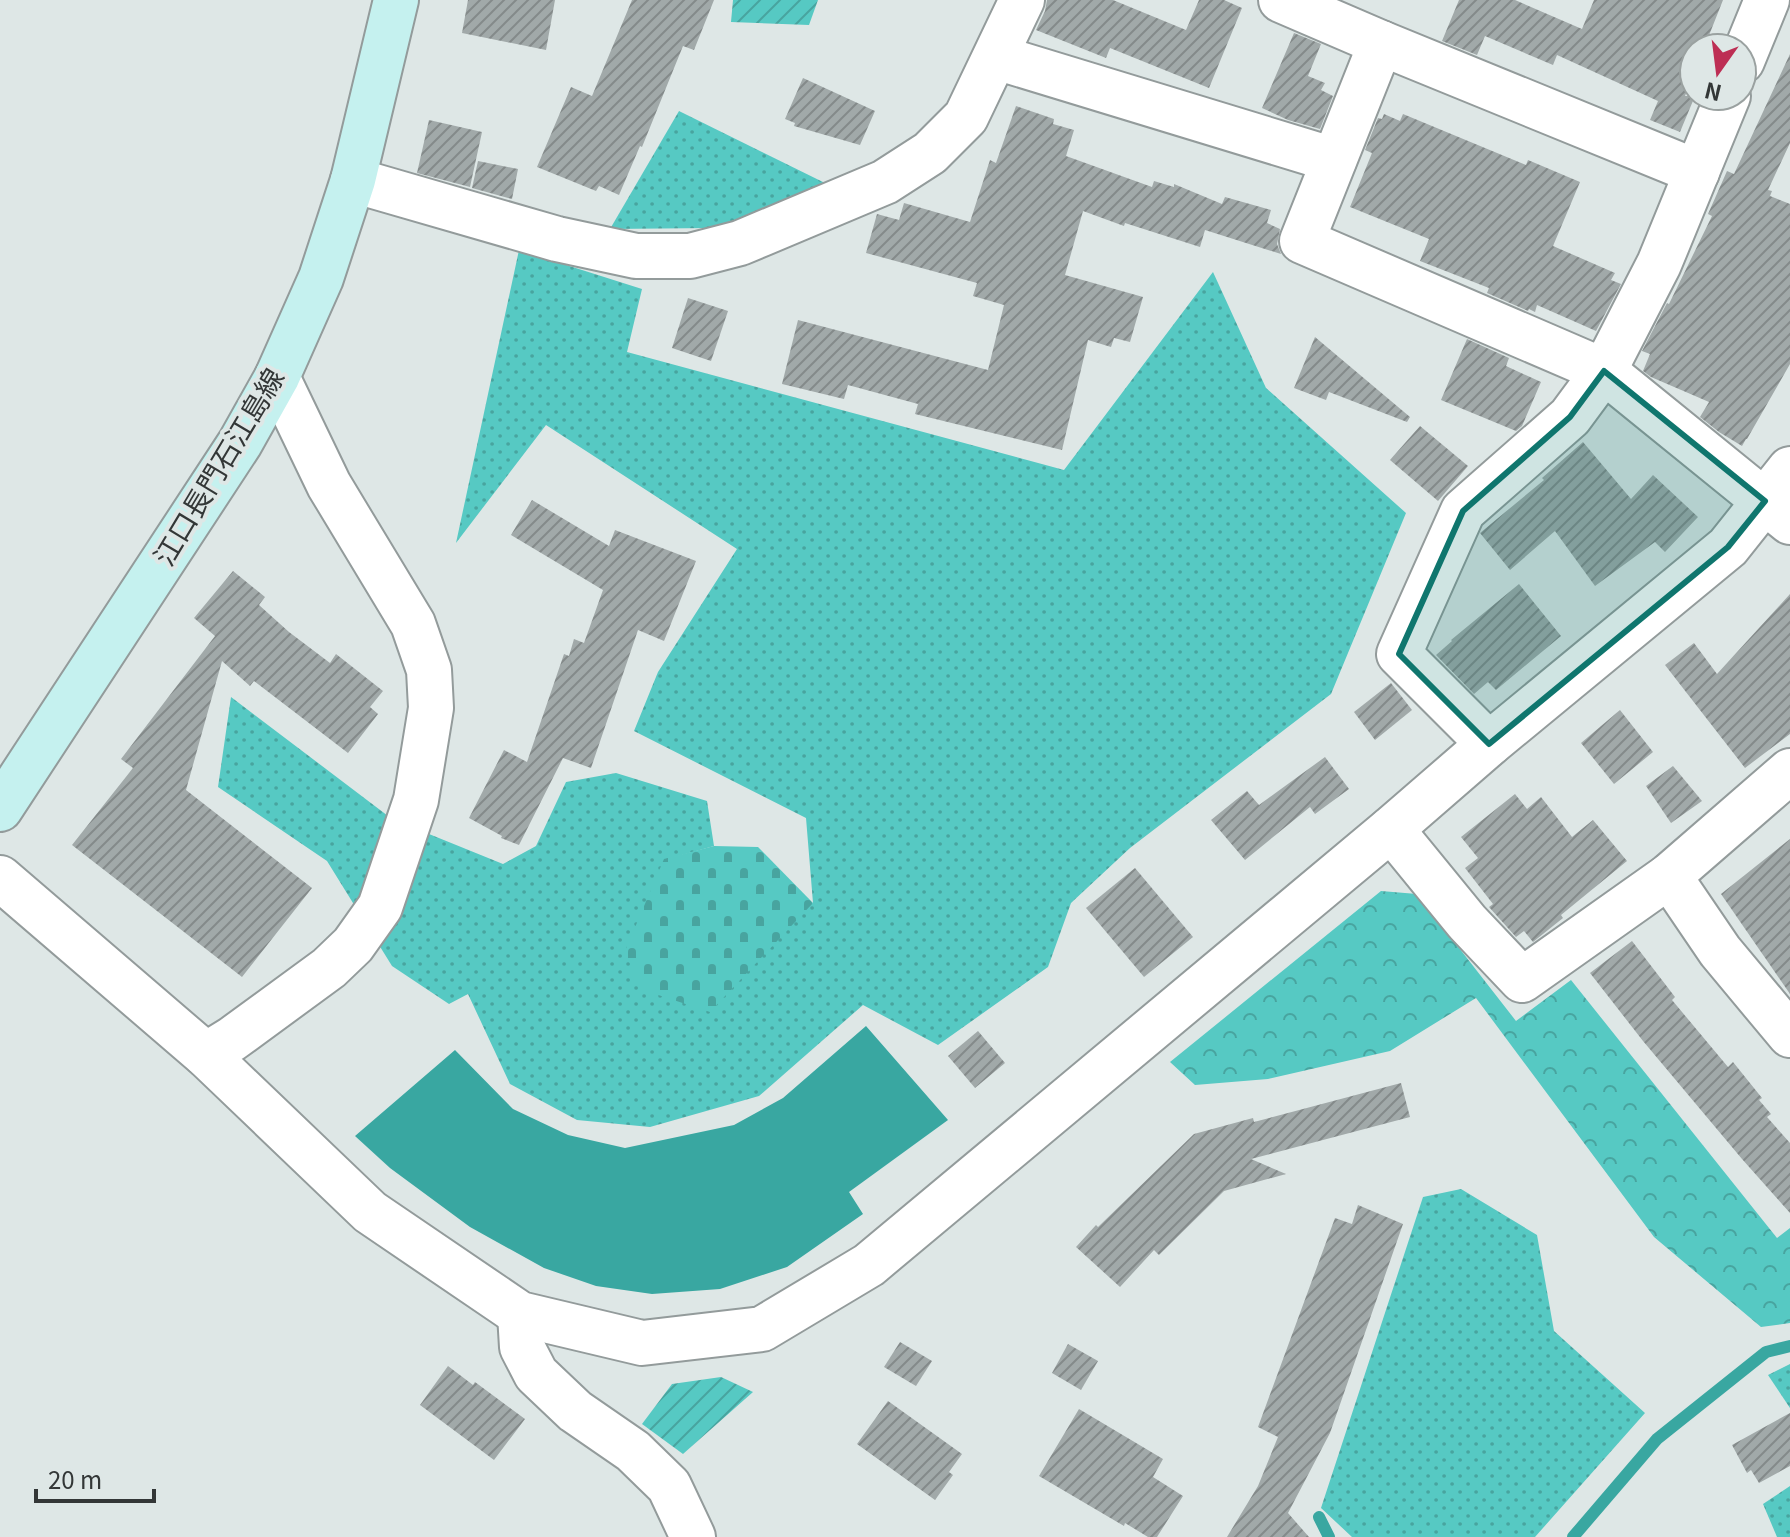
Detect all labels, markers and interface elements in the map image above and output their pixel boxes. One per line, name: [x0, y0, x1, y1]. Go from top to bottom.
north arrow: [1678, 32, 1758, 112]
text: N: [1701, 76, 1725, 111]
street label: 江口長門石江島線: [142, 360, 292, 572]
scale bar: [36, 1453, 154, 1503]
text: 20 m: [48, 1461, 102, 1496]

